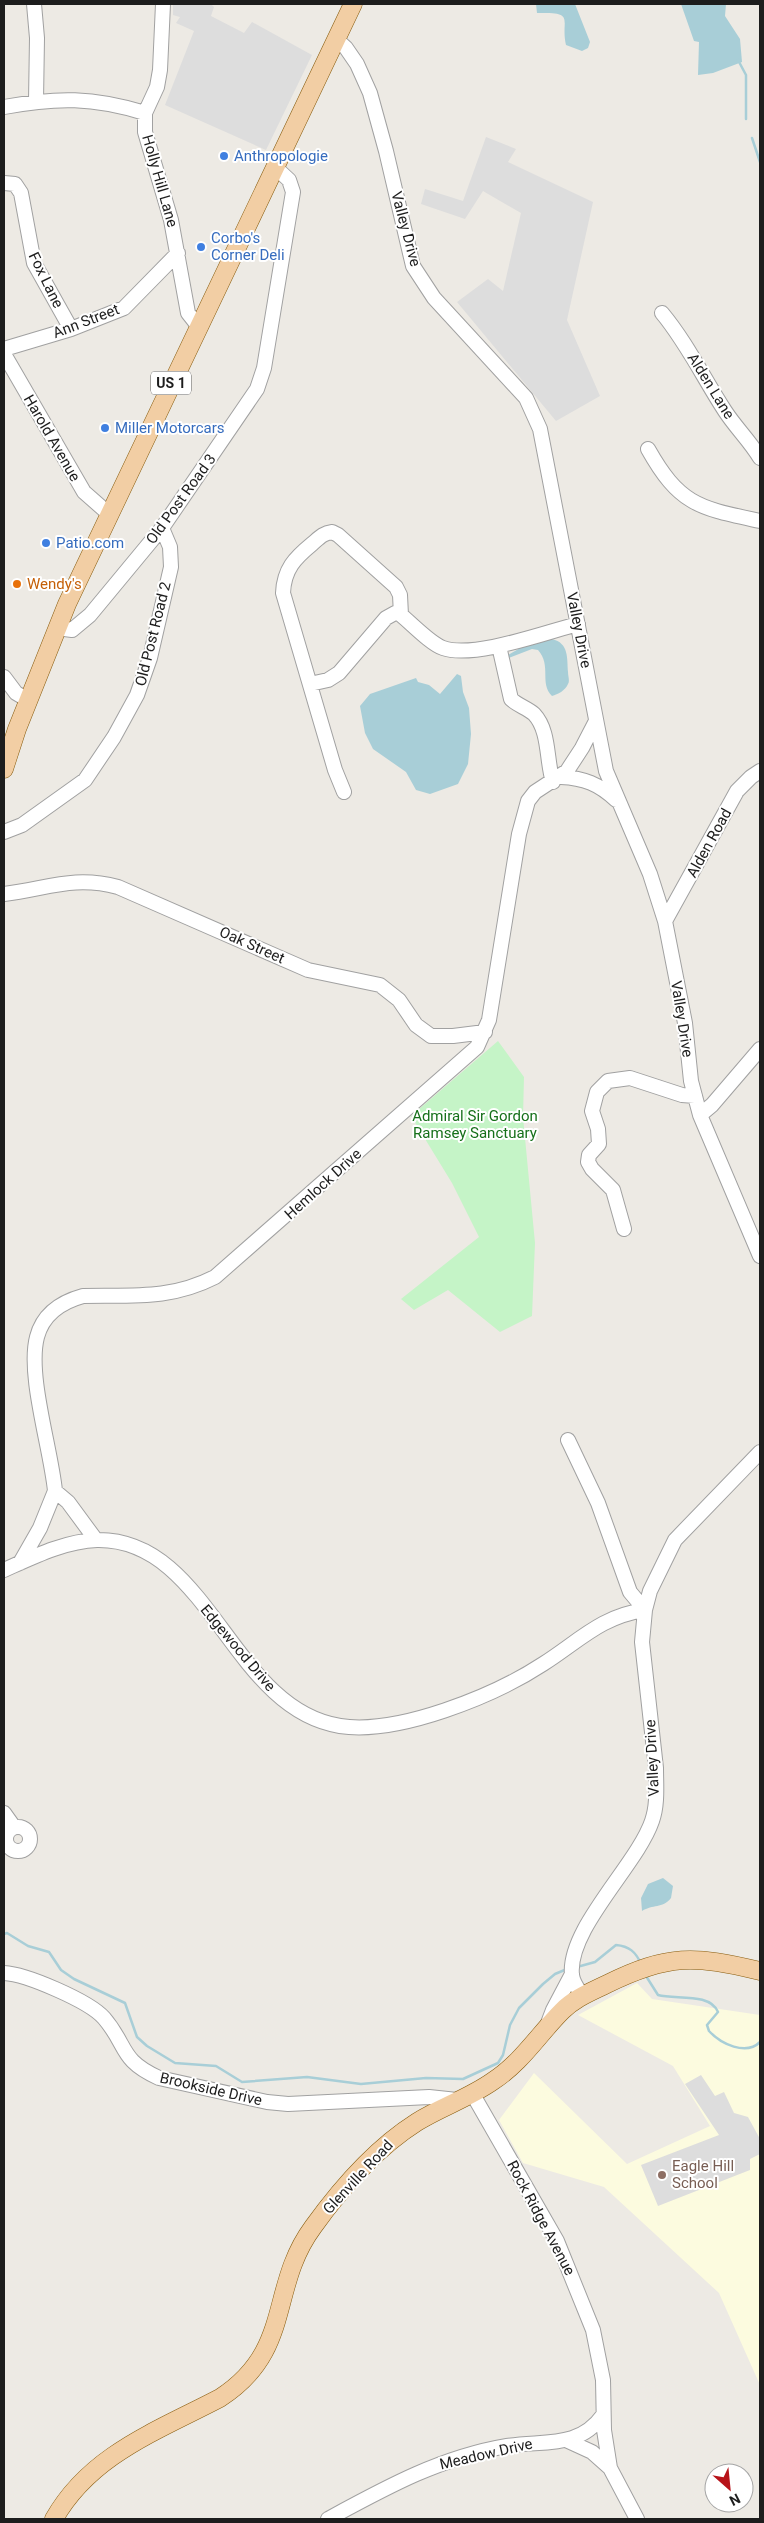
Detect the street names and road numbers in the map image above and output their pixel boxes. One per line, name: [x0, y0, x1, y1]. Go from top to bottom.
street label: Holly Hill Lane: [138, 133, 182, 229]
street label: Valley Drive: [387, 189, 425, 269]
street label: Fox Lane: [25, 249, 67, 311]
street label: Ann Street: [50, 300, 122, 342]
street label: Alden Lane: [684, 350, 738, 422]
road number: US 1: [151, 372, 191, 394]
street label: Harold Avenue: [20, 391, 84, 485]
street label: Old Post Road 3: [142, 450, 220, 548]
street label: Old Post Road 2: [131, 580, 175, 688]
street label: Valley Drive: [563, 590, 595, 670]
street label: Alden Road: [683, 805, 735, 881]
street label: Oak Street: [217, 923, 287, 967]
street label: Valley Drive: [667, 980, 697, 1058]
street label: Hemlock Drive: [281, 1145, 365, 1223]
street label: Edgewood Drive: [197, 1601, 279, 1695]
street label: Valley Drive: [641, 1719, 663, 1797]
street label: Brookside Drive: [158, 2069, 264, 2110]
street label: Glenville Road: [319, 2136, 397, 2218]
street label: Rock Ridge Avenue: [503, 2157, 579, 2279]
street label: Meadow Drive: [438, 2435, 534, 2473]

